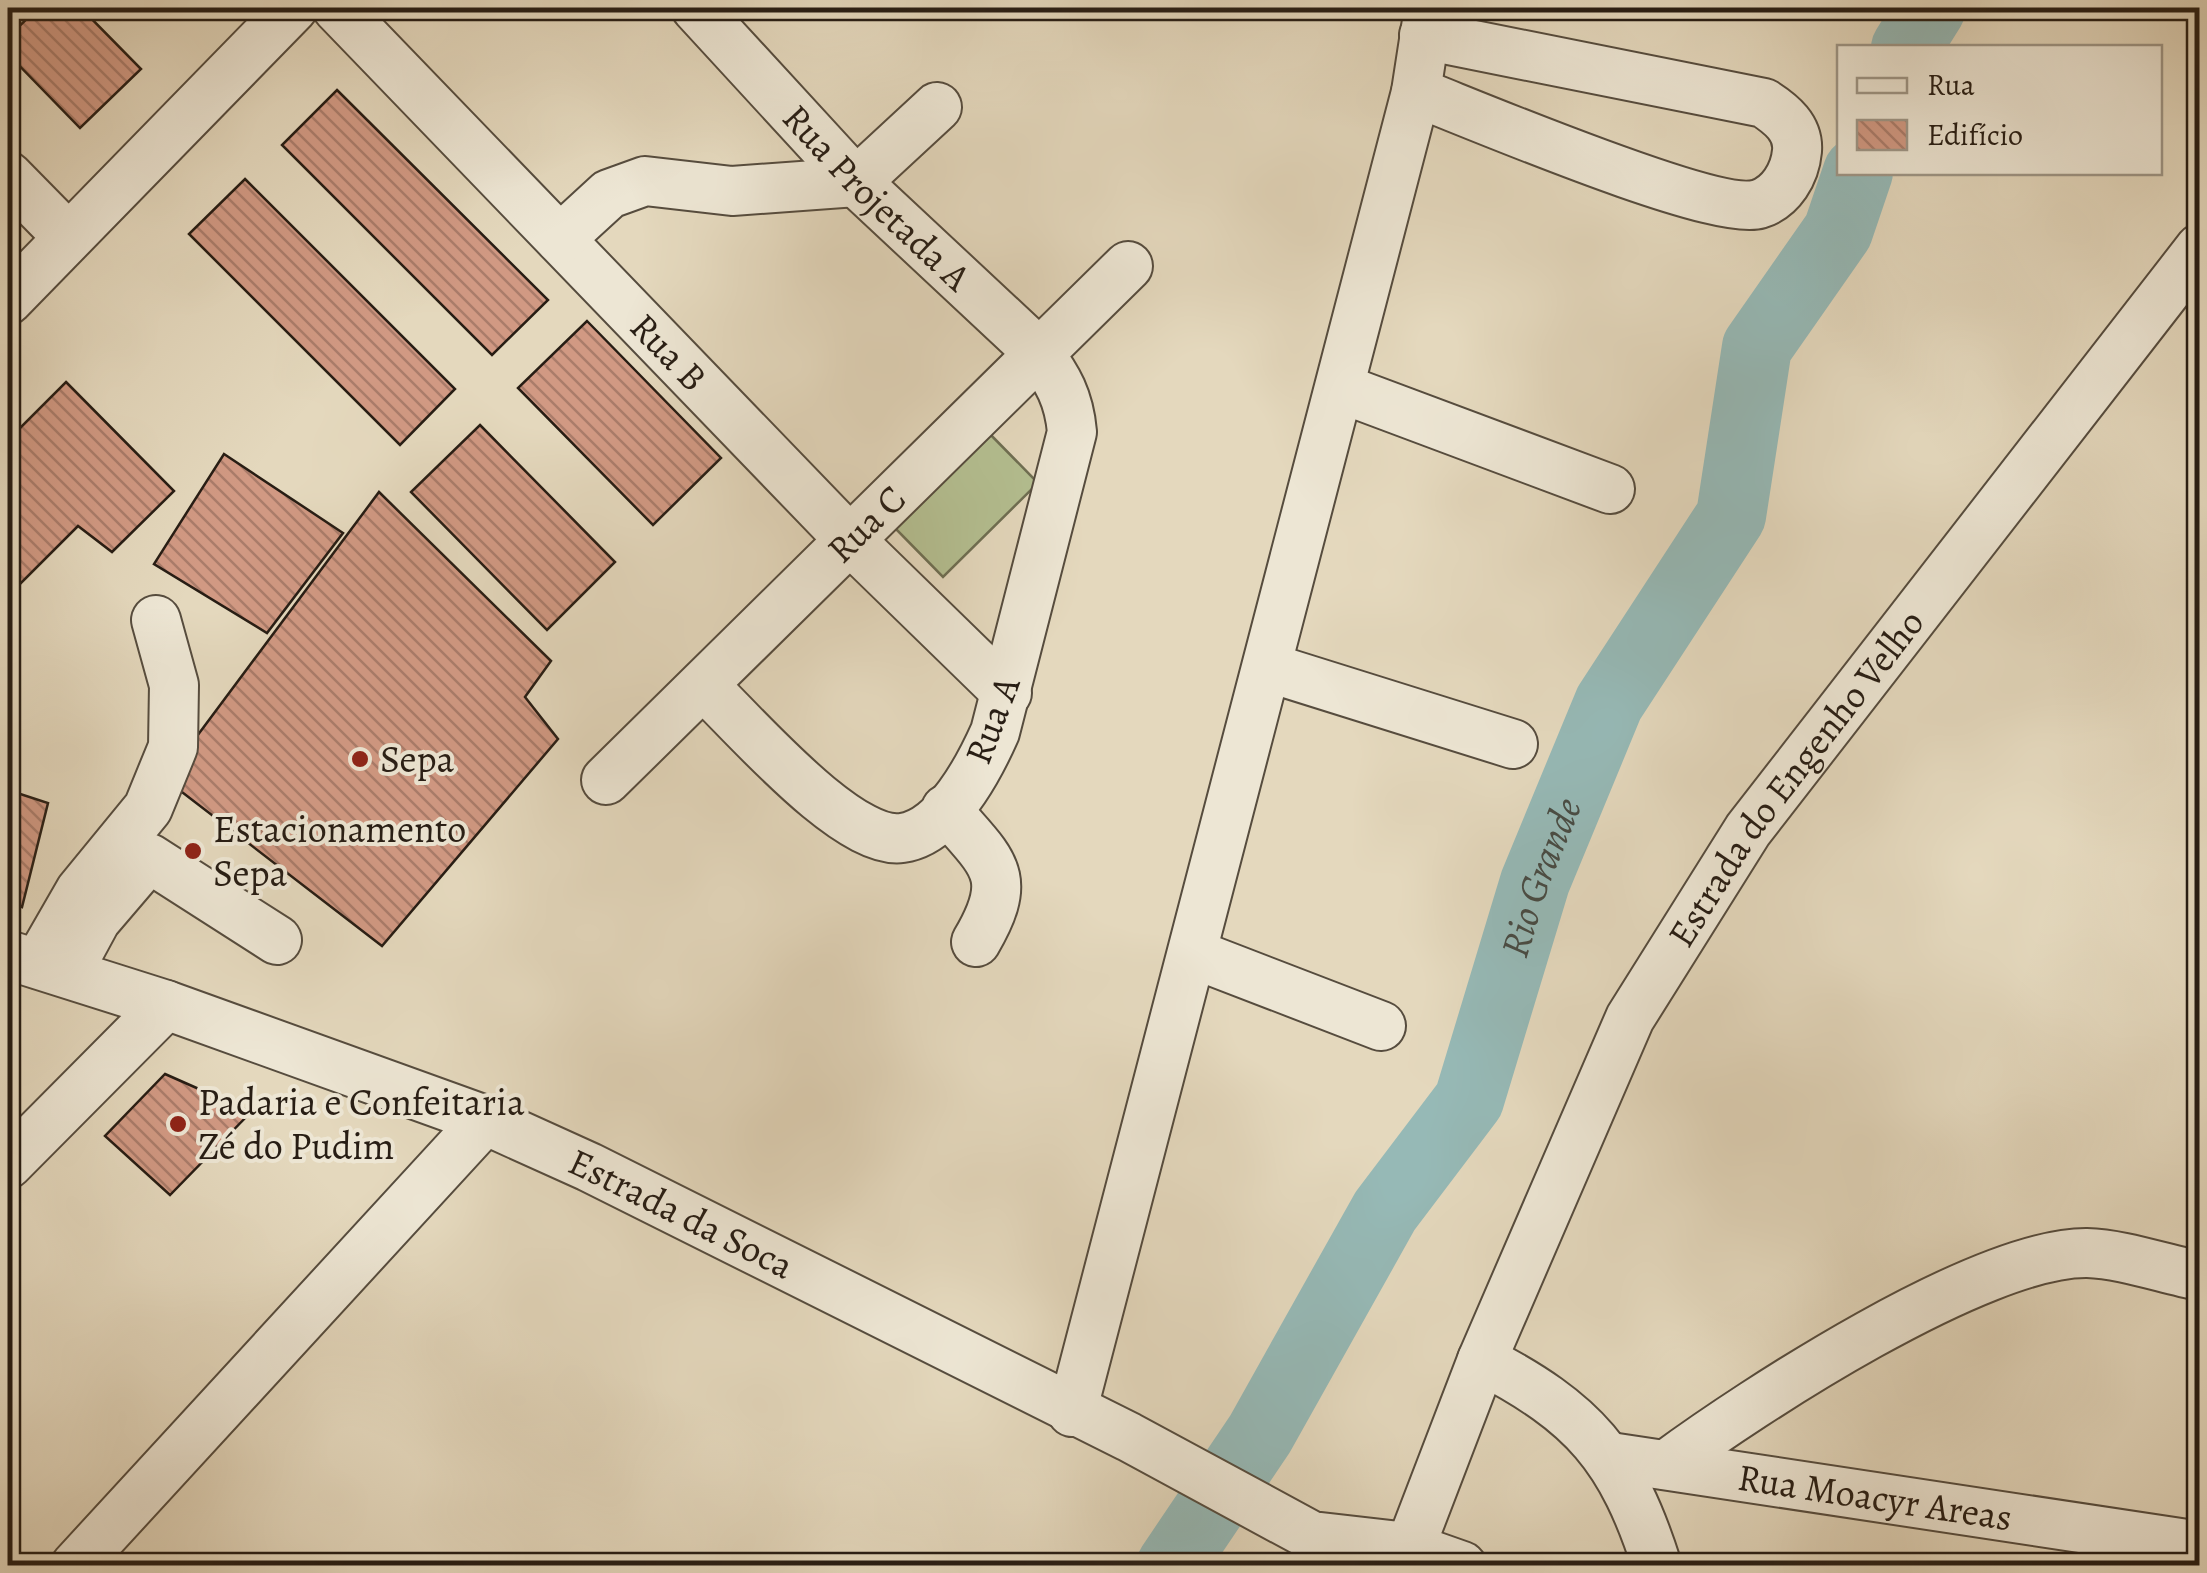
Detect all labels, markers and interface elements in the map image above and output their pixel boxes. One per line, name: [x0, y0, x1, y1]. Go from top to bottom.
legend: [1837, 45, 2162, 175]
text: Rua: [1927, 65, 1975, 105]
street label: Rua Projetada A: [771, 93, 983, 303]
text: Edifício: [1927, 115, 2023, 155]
street label: Rua B: [619, 301, 719, 403]
street label: Rua C: [815, 473, 917, 575]
street label: Estrada do Engenho Velho: [1655, 598, 1936, 957]
street label: Rua A: [952, 668, 1033, 771]
place label: Sepa: [380, 733, 454, 785]
marker: Sepa: [349, 748, 371, 770]
water label: Rio Grande: [1486, 789, 1595, 964]
place label: Estacionamento Sepa: [213, 803, 466, 899]
marker: Estacionamento Sepa: [182, 840, 204, 862]
place label: Padaria e Confeitaria Zé do Pudim: [198, 1076, 525, 1172]
marker: Padaria e Confeitaria Zé do Pudim: [167, 1113, 189, 1135]
street label: Estrada da Soca: [560, 1135, 803, 1291]
street label: Rua Moacyr Areas: [1734, 1451, 2016, 1543]

